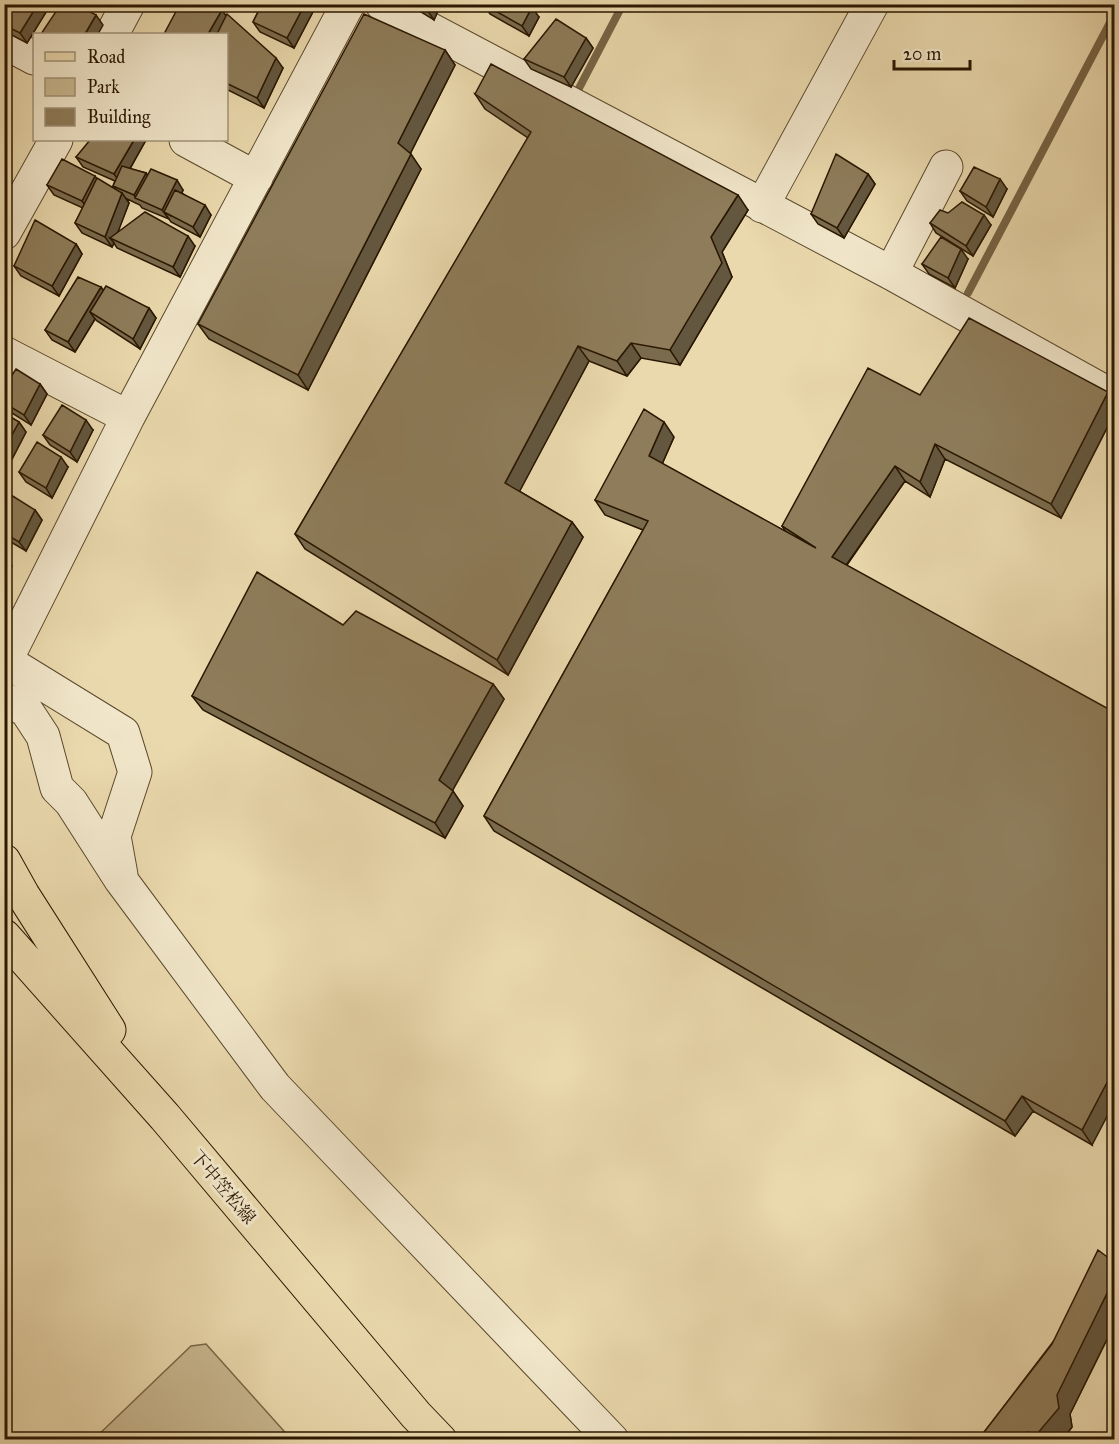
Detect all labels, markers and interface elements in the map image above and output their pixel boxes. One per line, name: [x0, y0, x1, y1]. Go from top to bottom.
legend: [33, 33, 228, 141]
scale bar: [894, 33, 970, 71]
text: 20 m: [903, 43, 941, 65]
text: Road: [87, 46, 125, 68]
text: Park: [87, 76, 120, 98]
text: Building: [87, 106, 151, 129]
street label: 下中笠松線: [186, 1145, 260, 1229]

